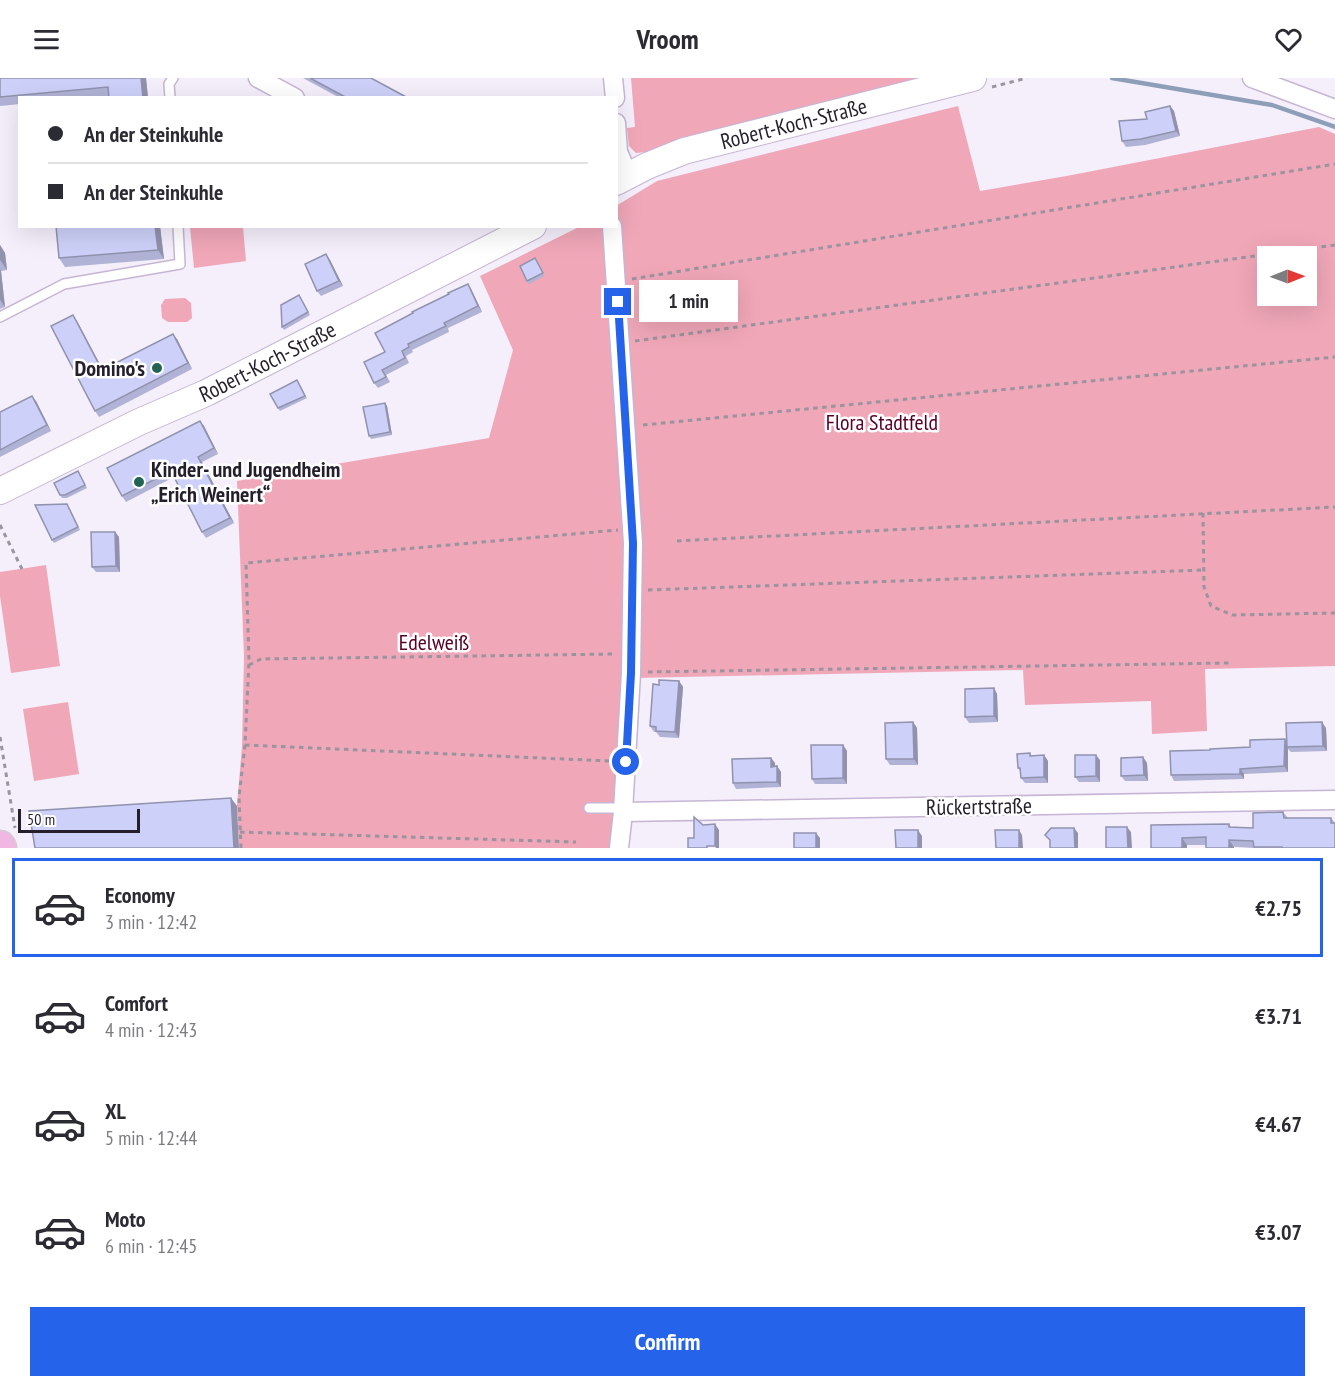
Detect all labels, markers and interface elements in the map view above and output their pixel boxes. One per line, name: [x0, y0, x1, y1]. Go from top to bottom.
text: Vroom: [636, 22, 699, 56]
icon: menu: [30, 23, 63, 56]
icon: heart: [1272, 23, 1305, 56]
street label: Robert-Koch-Straße: [718, 91, 870, 155]
text: An der Steinkuhle: [84, 120, 223, 148]
text: An der Steinkuhle: [84, 178, 223, 206]
north arrow: [1257, 246, 1317, 306]
map controls: [1257, 246, 1317, 306]
callout: 1 min: [639, 281, 738, 323]
route end: [604, 288, 631, 315]
text: 1 min: [668, 288, 709, 314]
street label: Robert-Koch-Straße: [195, 315, 340, 408]
place label: Domino's: [75, 354, 145, 382]
marker: Domino's: [150, 361, 164, 375]
park label: Flora Stadtfeld: [826, 408, 938, 436]
place label: Kinder- und Jugendheim „Erich Weinert“: [151, 455, 340, 508]
marker: Kinder- und Jugendheim „Erich Weinert“: [132, 475, 146, 489]
park label: Edelweiß: [399, 628, 470, 656]
route start: [612, 748, 639, 775]
street label: Rückertstraße: [926, 791, 1032, 821]
scale bar: [18, 806, 140, 834]
text: 50 m: [27, 809, 55, 829]
icon: car: [33, 881, 87, 935]
text: Economy: [105, 881, 175, 909]
text: €2.75: [1255, 894, 1302, 922]
text: 3 min · 12:42: [105, 909, 197, 935]
icon: car: [33, 989, 87, 1043]
text: Comfort: [105, 989, 168, 1017]
text: €3.71: [1255, 1002, 1302, 1030]
text: 4 min · 12:43: [105, 1017, 197, 1043]
icon: car: [33, 1097, 87, 1151]
text: XL: [105, 1097, 126, 1125]
text: €4.67: [1255, 1110, 1302, 1138]
text: 5 min · 12:44: [105, 1125, 197, 1151]
icon: car: [33, 1205, 87, 1259]
text: Moto: [105, 1205, 146, 1233]
text: €3.07: [1255, 1218, 1302, 1246]
text: 6 min · 12:45: [105, 1233, 197, 1259]
button: Confirm: [30, 1307, 1305, 1376]

